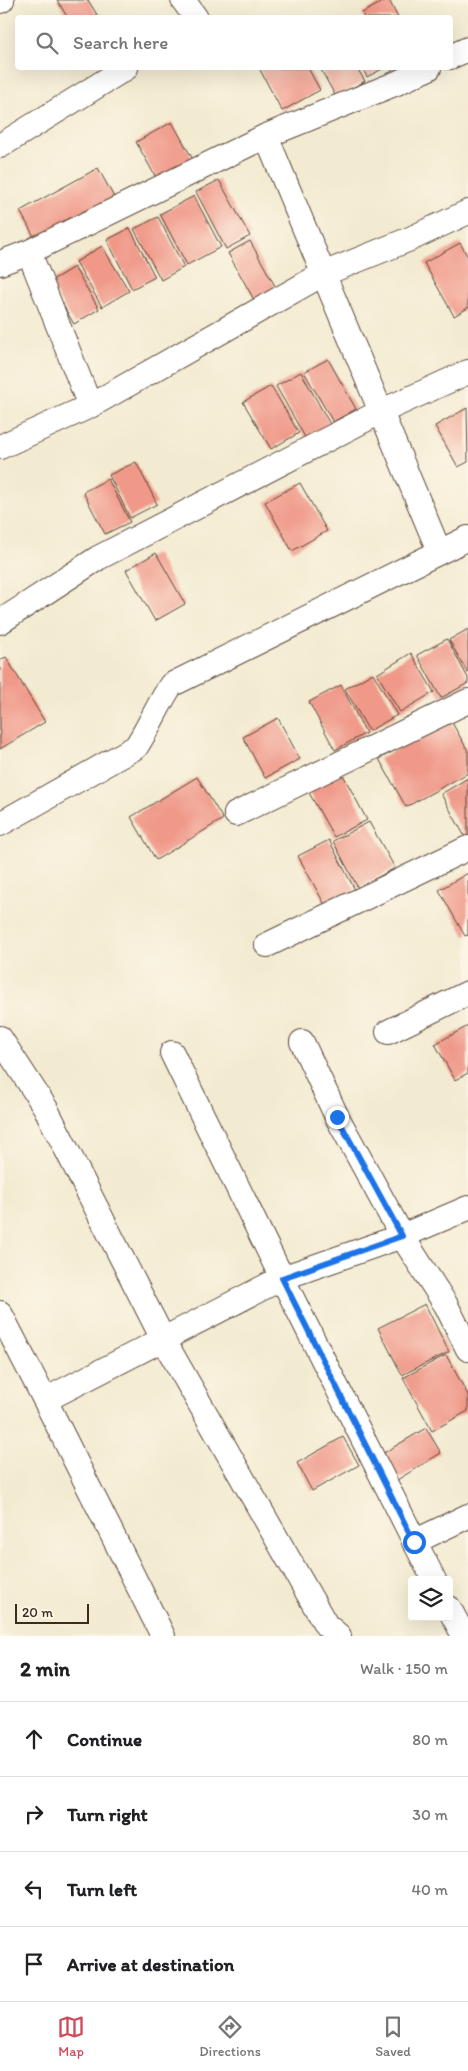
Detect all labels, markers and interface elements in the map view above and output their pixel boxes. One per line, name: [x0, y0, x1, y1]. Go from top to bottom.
search box: [15, 15, 453, 70]
icon: search: [33, 29, 61, 57]
text: Search here: [73, 31, 168, 54]
route end: [326, 1106, 349, 1129]
route start: [403, 1531, 426, 1554]
map controls: [408, 1576, 453, 1621]
button: layers: [408, 1576, 453, 1621]
scale bar: [15, 1601, 89, 1624]
text: 20 m: [22, 1604, 53, 1621]
text: 2 min: [20, 1656, 70, 1681]
text: Walk · 150 m: [360, 1659, 448, 1678]
icon: ahead: [20, 1725, 48, 1753]
text: Continue: [67, 1728, 142, 1751]
text: 80 m: [412, 1730, 448, 1749]
icon: right: [20, 1800, 48, 1828]
text: Turn right: [67, 1803, 148, 1826]
text: 30 m: [412, 1805, 448, 1824]
icon: left: [20, 1875, 48, 1903]
text: Turn left: [67, 1878, 137, 1901]
text: 40 m: [411, 1880, 448, 1899]
icon: arrive: [20, 1950, 48, 1978]
text: Arrive at destination: [67, 1953, 234, 1976]
tab: Map: [57, 2013, 85, 2060]
tab: Directions: [199, 2013, 261, 2060]
tab: Saved: [375, 2013, 411, 2060]

